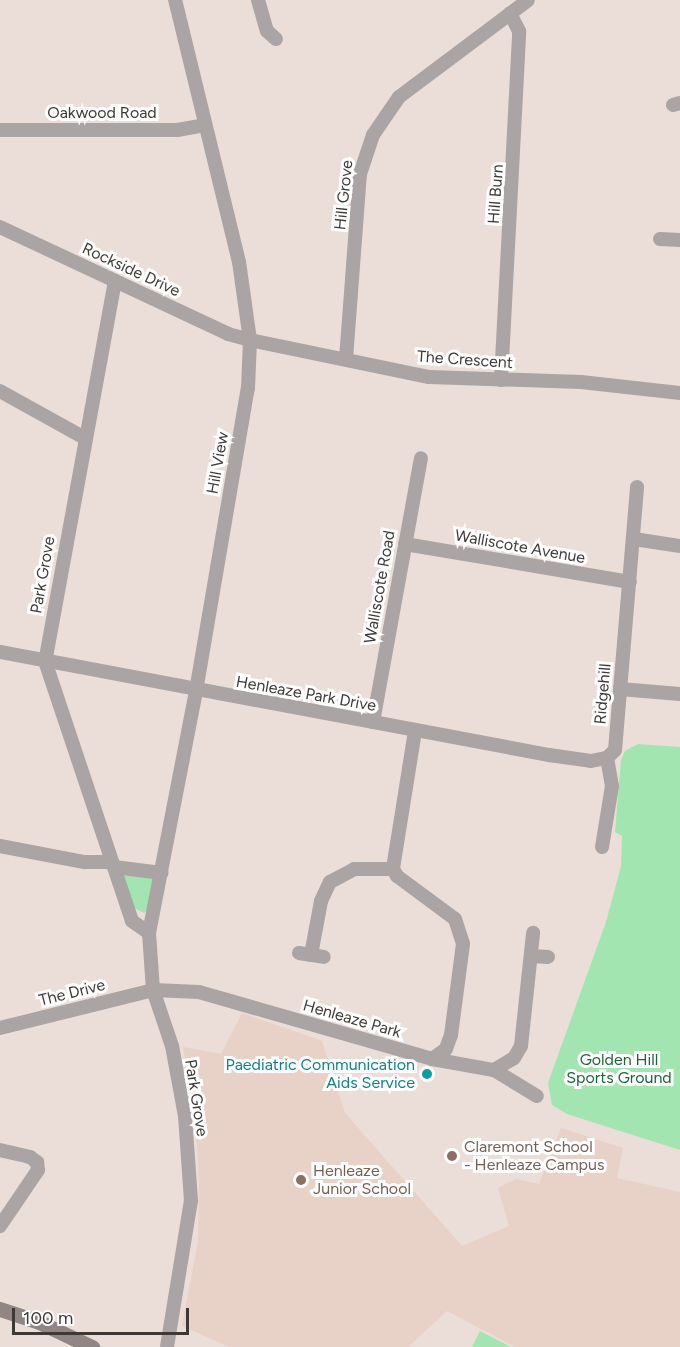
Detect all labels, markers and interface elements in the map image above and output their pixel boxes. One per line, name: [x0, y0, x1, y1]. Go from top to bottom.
street label: Oakwood Road: [47, 103, 157, 123]
street label: Hill Grove: [331, 159, 357, 231]
street label: Hill Burn: [484, 164, 508, 224]
street label: Rockside Drive: [79, 239, 183, 301]
street label: The Crescent: [416, 347, 514, 373]
street label: Hill View: [203, 431, 233, 495]
street label: Walliscote Avenue: [453, 526, 587, 568]
street label: Walliscote Road: [361, 529, 399, 645]
street label: Park Grove: [27, 535, 59, 615]
street label: Ridgehill: [591, 663, 615, 725]
street label: Henleaze Park Drive: [234, 672, 378, 716]
street label: The Drive: [37, 976, 107, 1010]
street label: Henleaze Park: [301, 996, 403, 1042]
park label: Golden Hill Sports Ground: [566, 1050, 672, 1088]
place label: Paediatric Communication Aids Service: [226, 1055, 415, 1093]
street label: Park Grove: [180, 1058, 212, 1138]
marker: Paediatric Communication Aids Service: [420, 1067, 434, 1081]
place label: Claremont School - Henleaze Campus: [464, 1137, 604, 1175]
marker: Claremont School - Henleaze Campus: [445, 1149, 459, 1163]
place label: Henleaze Junior School: [313, 1161, 411, 1199]
marker: Henleaze Junior School: [294, 1173, 308, 1187]
scale bar: [15, 1296, 192, 1334]
text: 100 m: [23, 1307, 73, 1329]

